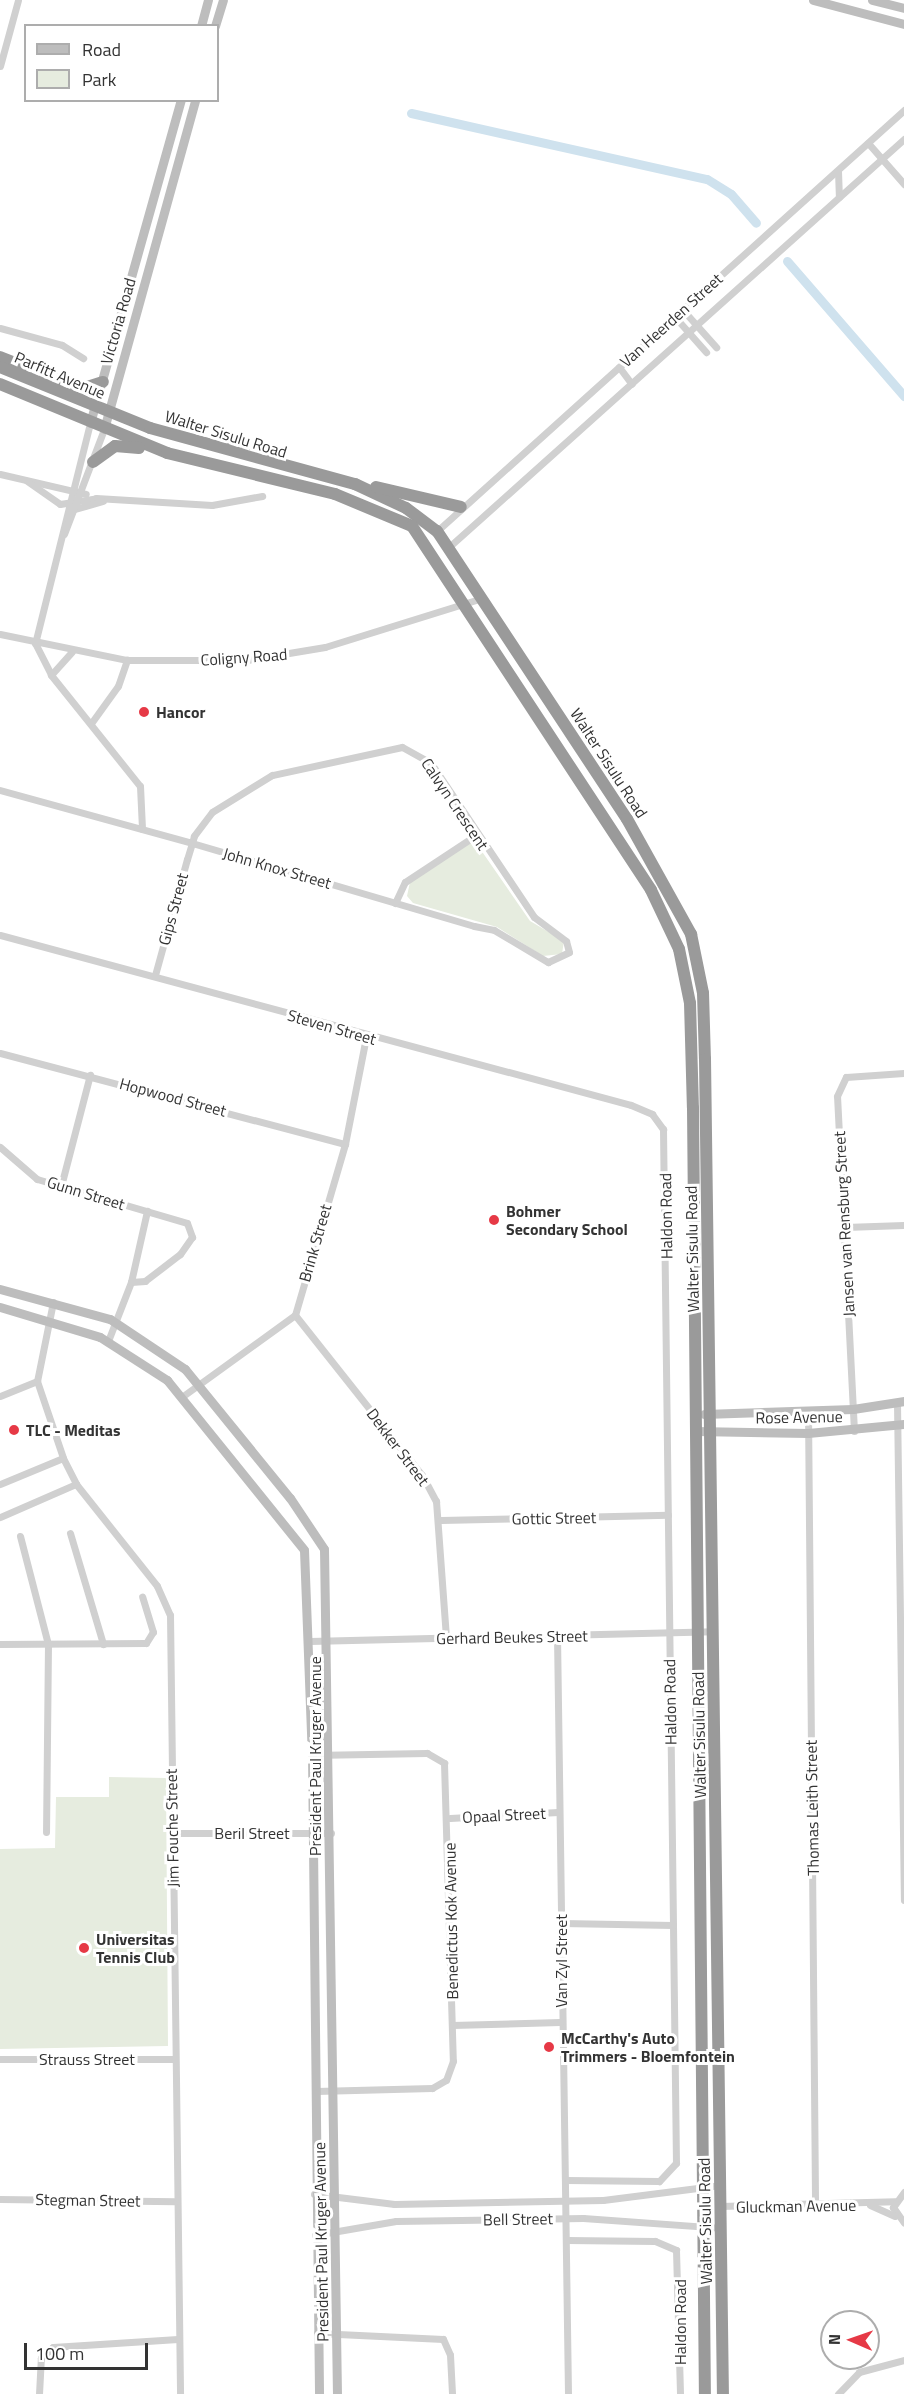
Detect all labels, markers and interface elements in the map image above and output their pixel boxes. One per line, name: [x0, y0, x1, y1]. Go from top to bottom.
legend: [24, 24, 219, 102]
text: Road: [82, 36, 121, 63]
text: Park: [82, 66, 116, 93]
street label: Van Heerden Street: [616, 269, 726, 371]
street label: Victoria Road: [96, 276, 140, 366]
street label: Parfitt Avenue: [12, 347, 108, 403]
street label: Walter Sisulu Road: [163, 406, 289, 462]
street label: Coligny Road: [200, 644, 288, 670]
place label: Hancor: [156, 702, 205, 722]
marker: Hancor: [137, 705, 151, 719]
street label: Walter Sisulu Road: [566, 705, 652, 821]
street label: Calvyn Crescent: [417, 754, 493, 854]
street label: John Knox Street: [221, 843, 333, 893]
street label: Gips Street: [154, 871, 192, 947]
street label: Steven Street: [286, 1005, 378, 1049]
street label: Hopwood Street: [118, 1074, 228, 1120]
street label: Jansen van Rensburg Street: [830, 1131, 858, 1317]
street label: Gunn Street: [45, 1172, 127, 1214]
street label: Haldon Road: [656, 1173, 676, 1259]
street label: Walter Sisulu Road: [681, 1185, 703, 1313]
place label: Bohmer Secondary School: [506, 1201, 628, 1239]
street label: Brink Street: [295, 1202, 335, 1284]
marker: Bohmer Secondary School: [487, 1213, 501, 1227]
street label: Dekker Street: [363, 1405, 433, 1489]
street label: Rose Avenue: [755, 1407, 843, 1427]
place label: TLC - Meditas: [26, 1420, 120, 1440]
marker: TLC - Meditas: [7, 1423, 21, 1437]
street label: Gottic Street: [511, 1508, 597, 1528]
street label: Gerhard Beukes Street: [436, 1626, 588, 1648]
street label: President Paul Kruger Avenue: [305, 1656, 325, 1856]
street label: Haldon Road: [660, 1659, 680, 1745]
street label: Walter Sisulu Road: [688, 1671, 710, 1799]
street label: Thomas Leith Street: [801, 1740, 823, 1876]
street label: Jim Fouche Street: [161, 1769, 183, 1887]
street label: Opaal Street: [462, 1803, 546, 1827]
street label: Beril Street: [214, 1823, 290, 1843]
street label: Benedictus Kok Avenue: [440, 1842, 462, 2000]
street label: Van Zyl Street: [551, 1914, 571, 2008]
place label: Universitas Tennis Club: [96, 1929, 175, 1967]
marker: Universitas Tennis Club: [77, 1941, 91, 1955]
place label: McCarthy's Auto Trimmers - Bloemfontein: [561, 2028, 735, 2066]
marker: McCarthy's Auto Trimmers - Bloemfontein: [542, 2040, 556, 2054]
street label: Strauss Street: [39, 2049, 135, 2069]
street label: President Paul Kruger Avenue: [310, 2142, 332, 2342]
street label: Walter Sisulu Road: [694, 2157, 716, 2285]
street label: Stegman Street: [35, 2189, 141, 2211]
street label: Gluckman Avenue: [736, 2195, 856, 2217]
street label: Bell Street: [483, 2209, 553, 2229]
street label: Haldon Road: [670, 2279, 690, 2365]
north arrow: [820, 2310, 880, 2370]
scale bar: [27, 2331, 152, 2369]
text: N: [822, 2333, 846, 2345]
text: 100 m: [35, 2340, 84, 2367]

